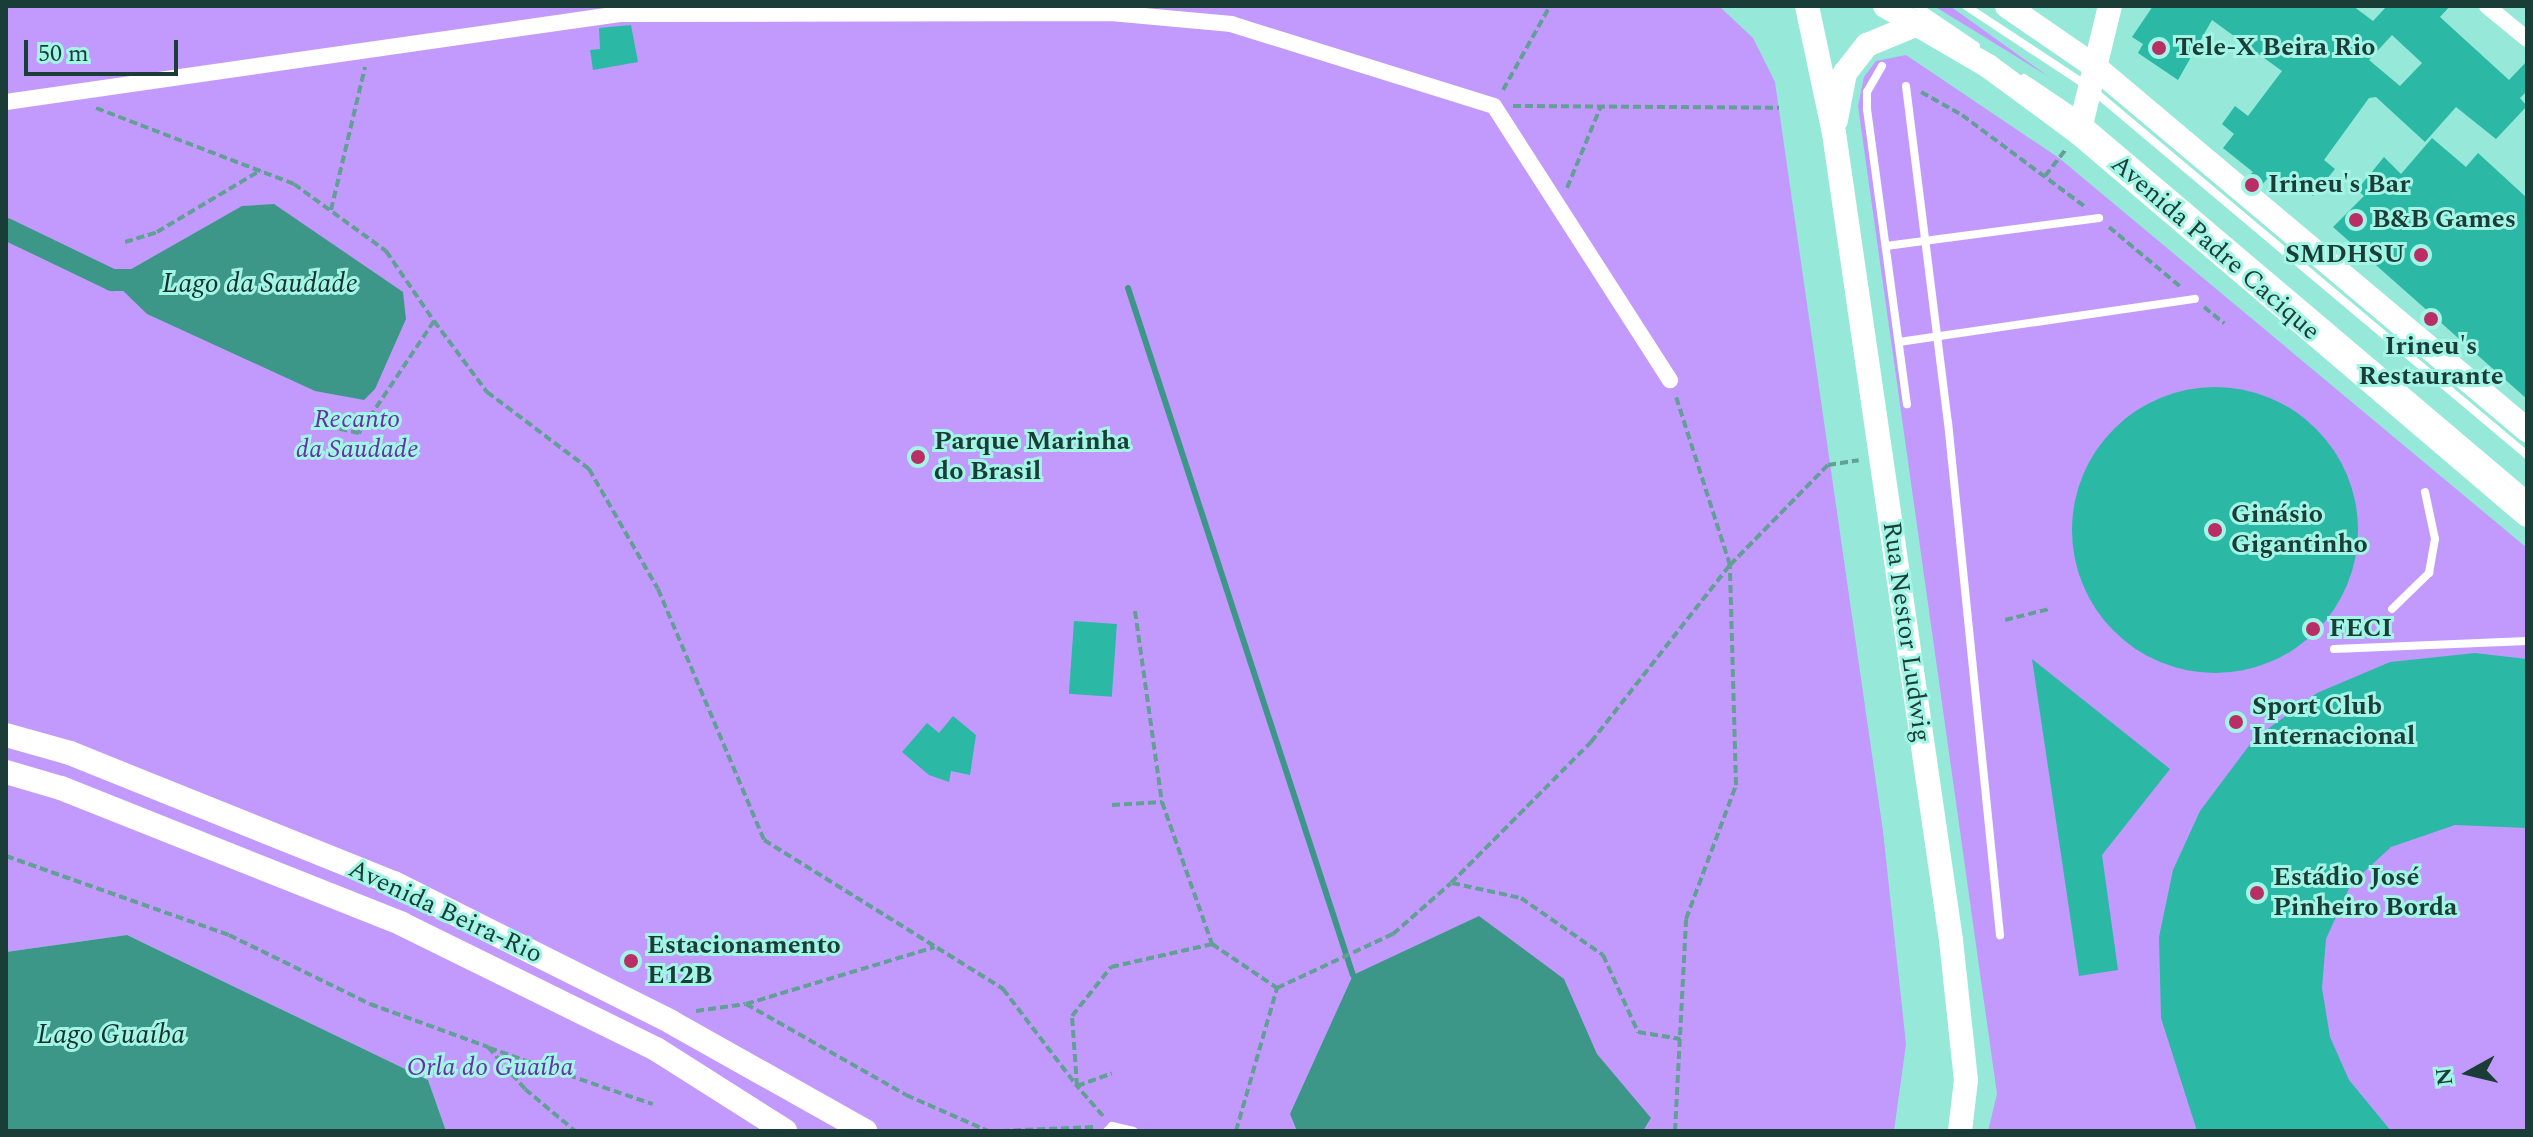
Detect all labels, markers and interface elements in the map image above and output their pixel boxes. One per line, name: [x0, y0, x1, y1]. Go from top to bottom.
scale bar: [28, 24, 182, 74]
place label: Tele-X Beira Rio: [2175, 32, 2376, 64]
text: 50 m: [38, 36, 89, 72]
marker: Tele-X Beira Rio: [2150, 39, 2168, 57]
street label: Avenida Padre Cacique: [2104, 149, 2326, 347]
place label: Irineu's Bar: [2268, 169, 2410, 201]
marker: Irineu's Bar: [2243, 176, 2261, 194]
place label: B&B Games: [2372, 204, 2516, 236]
marker: B&B Games: [2347, 211, 2365, 229]
place label: SMDHSU: [2285, 239, 2405, 271]
marker: SMDHSU: [2412, 246, 2430, 264]
water label: Lago da Saudade: [162, 267, 358, 301]
marker: Irineu's Restaurante: [2422, 310, 2440, 328]
place label: Irineu's Restaurante: [2358, 331, 2504, 392]
park label: Recanto da Saudade: [296, 404, 418, 466]
place label: Parque Marinha do Brasil: [934, 426, 1130, 488]
marker: Parque Marinha do Brasil: [909, 448, 927, 466]
place label: Ginásio Gigantinho: [2231, 499, 2368, 560]
street label: Rua Nestor Ludwig: [1875, 519, 1937, 745]
marker: Ginásio Gigantinho: [2206, 521, 2224, 539]
place label: FECI: [2329, 613, 2392, 645]
marker: FECI: [2304, 620, 2322, 638]
place label: Sport Club Internacional: [2252, 691, 2415, 752]
marker: Sport Club Internacional: [2227, 713, 2245, 731]
street label: Avenida Beira-Rio: [343, 853, 547, 971]
place label: Estádio José Pinheiro Borda: [2273, 862, 2457, 924]
marker: Estádio José Pinheiro Borda: [2248, 884, 2266, 902]
place label: Estacionamento E12B: [647, 930, 841, 992]
marker: Estacionamento E12B: [622, 952, 640, 970]
water label: Lago Guaíba: [37, 1018, 185, 1052]
north arrow: [2429, 1033, 2509, 1113]
park label: Orla do Guaíba: [407, 1052, 573, 1084]
text: N: [2427, 1065, 2462, 1088]

